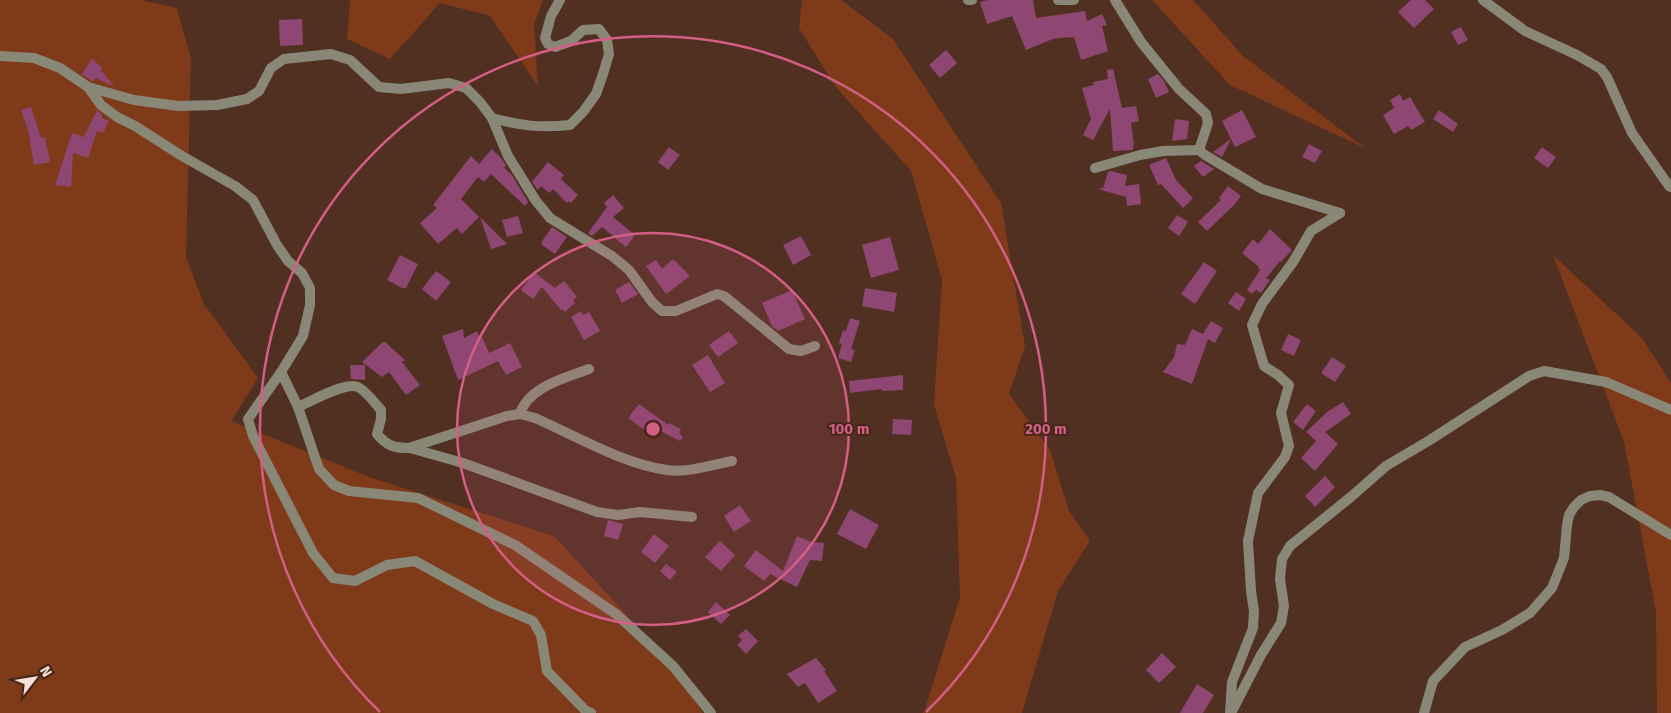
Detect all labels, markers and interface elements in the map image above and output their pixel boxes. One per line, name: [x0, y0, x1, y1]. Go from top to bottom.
centre of rings: [644, 420, 662, 438]
text: 100 m: [829, 420, 869, 438]
text: 200 m: [1025, 420, 1067, 438]
north arrow: [10, 653, 60, 703]
text: N: [36, 663, 55, 680]

